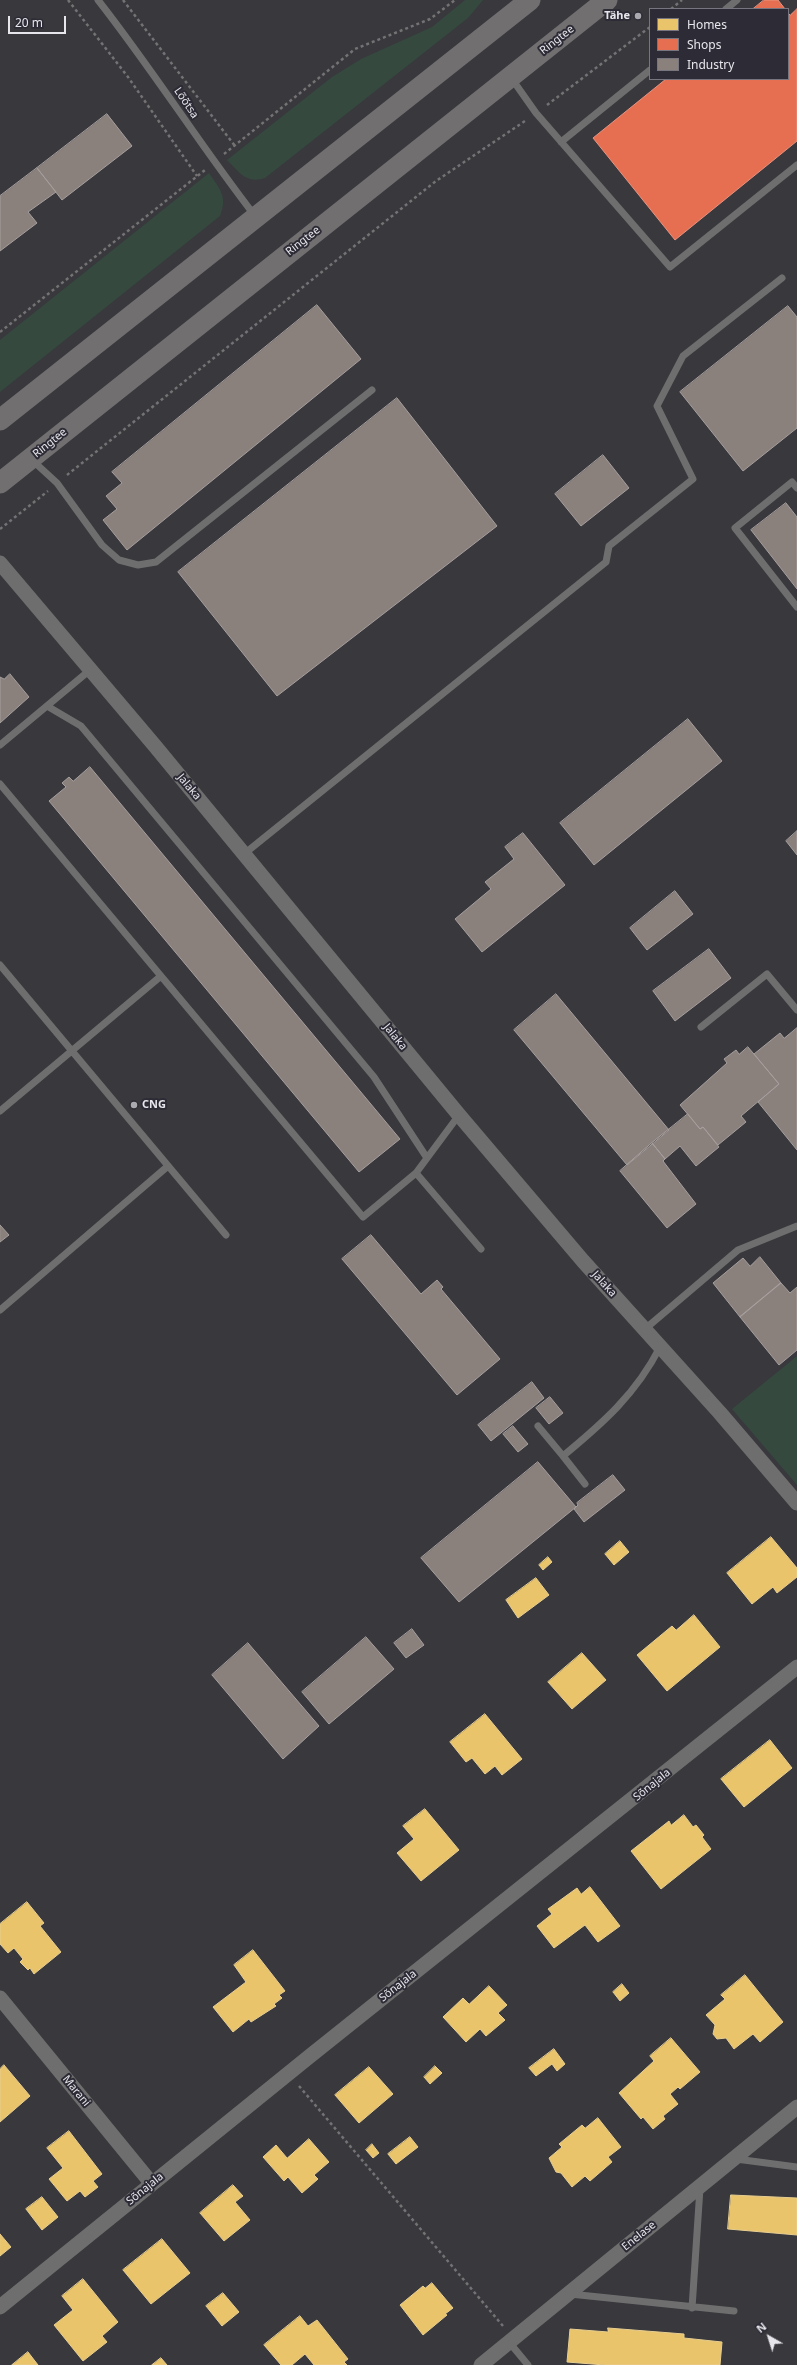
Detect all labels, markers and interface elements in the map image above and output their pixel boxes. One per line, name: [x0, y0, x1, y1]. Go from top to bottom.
scale bar: [10, 8, 68, 34]
legend: [649, 8, 789, 80]
place label: Tähe: [604, 9, 630, 23]
marker: Tähe: [633, 11, 643, 21]
text: 20 m: [15, 14, 43, 31]
text: Homes: [687, 16, 727, 33]
street label: Ringtee: [537, 23, 577, 57]
text: Shops: [687, 36, 721, 53]
text: Industry: [687, 56, 734, 73]
street label: Lõõtsa: [171, 85, 201, 121]
street label: Ringtee: [283, 224, 323, 258]
street label: Ringtee: [30, 425, 70, 461]
street label: Jalaka: [174, 771, 204, 803]
street label: Jalaka: [380, 1021, 410, 1053]
place label: CNG: [142, 1098, 166, 1112]
marker: CNG: [129, 1100, 139, 1110]
street label: Jalaka: [589, 1268, 619, 1300]
street label: Sõnajala: [631, 1766, 673, 1804]
street label: Sõnajala: [377, 1967, 419, 2005]
street label: Marani: [59, 2073, 93, 2109]
street label: Sõnajala: [124, 2170, 166, 2208]
street label: Enelase: [619, 2218, 659, 2254]
north arrow: [749, 2317, 789, 2357]
text: N: [753, 2319, 769, 2336]

